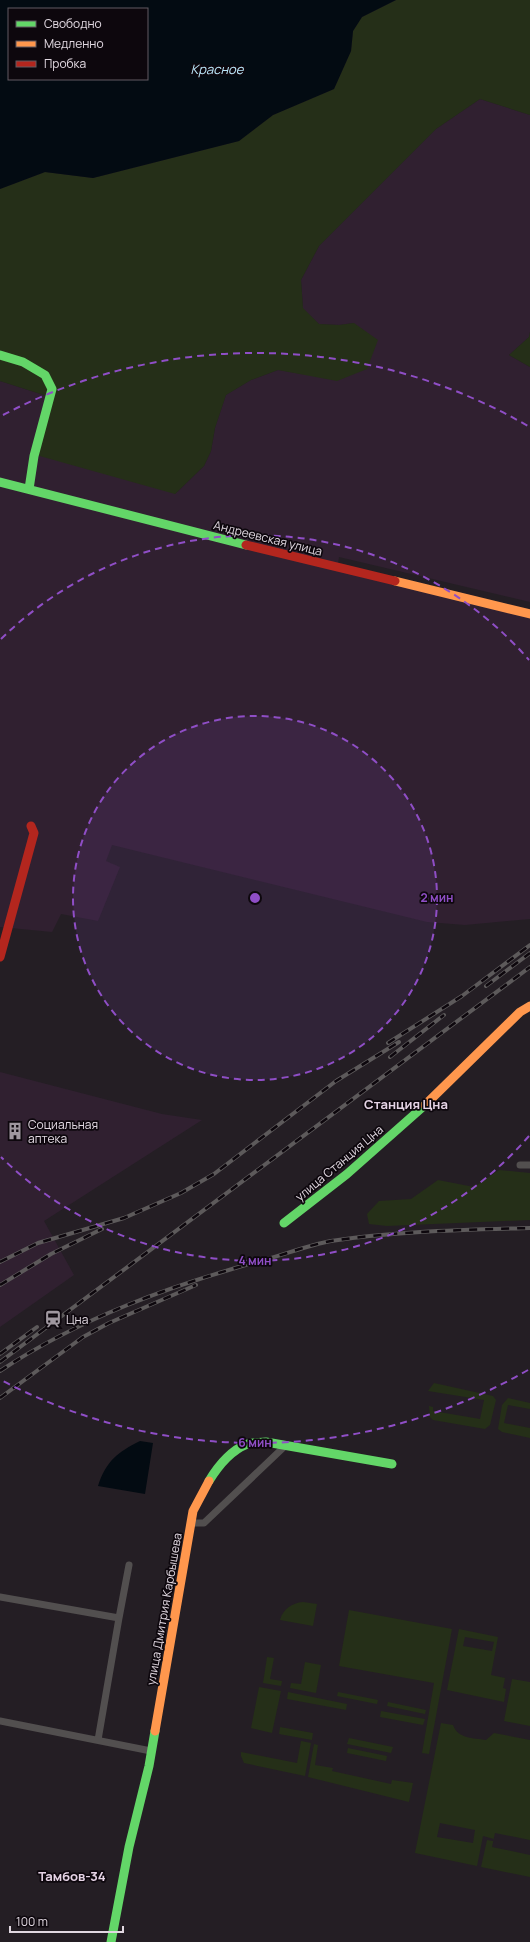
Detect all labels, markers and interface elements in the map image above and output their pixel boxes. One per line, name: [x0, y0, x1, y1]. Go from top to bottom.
legend: [8, 8, 148, 80]
text: Свободно: [44, 15, 102, 32]
text: Медленно: [44, 35, 104, 52]
text: Пробка: [44, 55, 86, 72]
water label: Красное: [191, 60, 245, 78]
street label: Андреевская улица: [212, 516, 324, 560]
text: 2 мин: [420, 889, 454, 906]
centre of rings: [248, 891, 262, 905]
district label: Станция Цна: [364, 1095, 448, 1113]
place label: Социальная аптека: [28, 1116, 98, 1147]
building icon: Социальная аптека: [5, 1121, 25, 1141]
street label: улица Станция Цна: [291, 1121, 387, 1205]
text: 4 мин: [238, 1252, 272, 1269]
station icon: Цна: [43, 1309, 63, 1329]
place label: Цна: [66, 1311, 88, 1328]
text: 6 мин: [238, 1434, 272, 1451]
street label: улица Дмитрия Карбышева: [142, 1531, 186, 1687]
district label: Тамбов-34: [38, 1867, 106, 1885]
scale bar: [10, 1908, 123, 1934]
text: 100 m: [16, 1913, 48, 1930]

